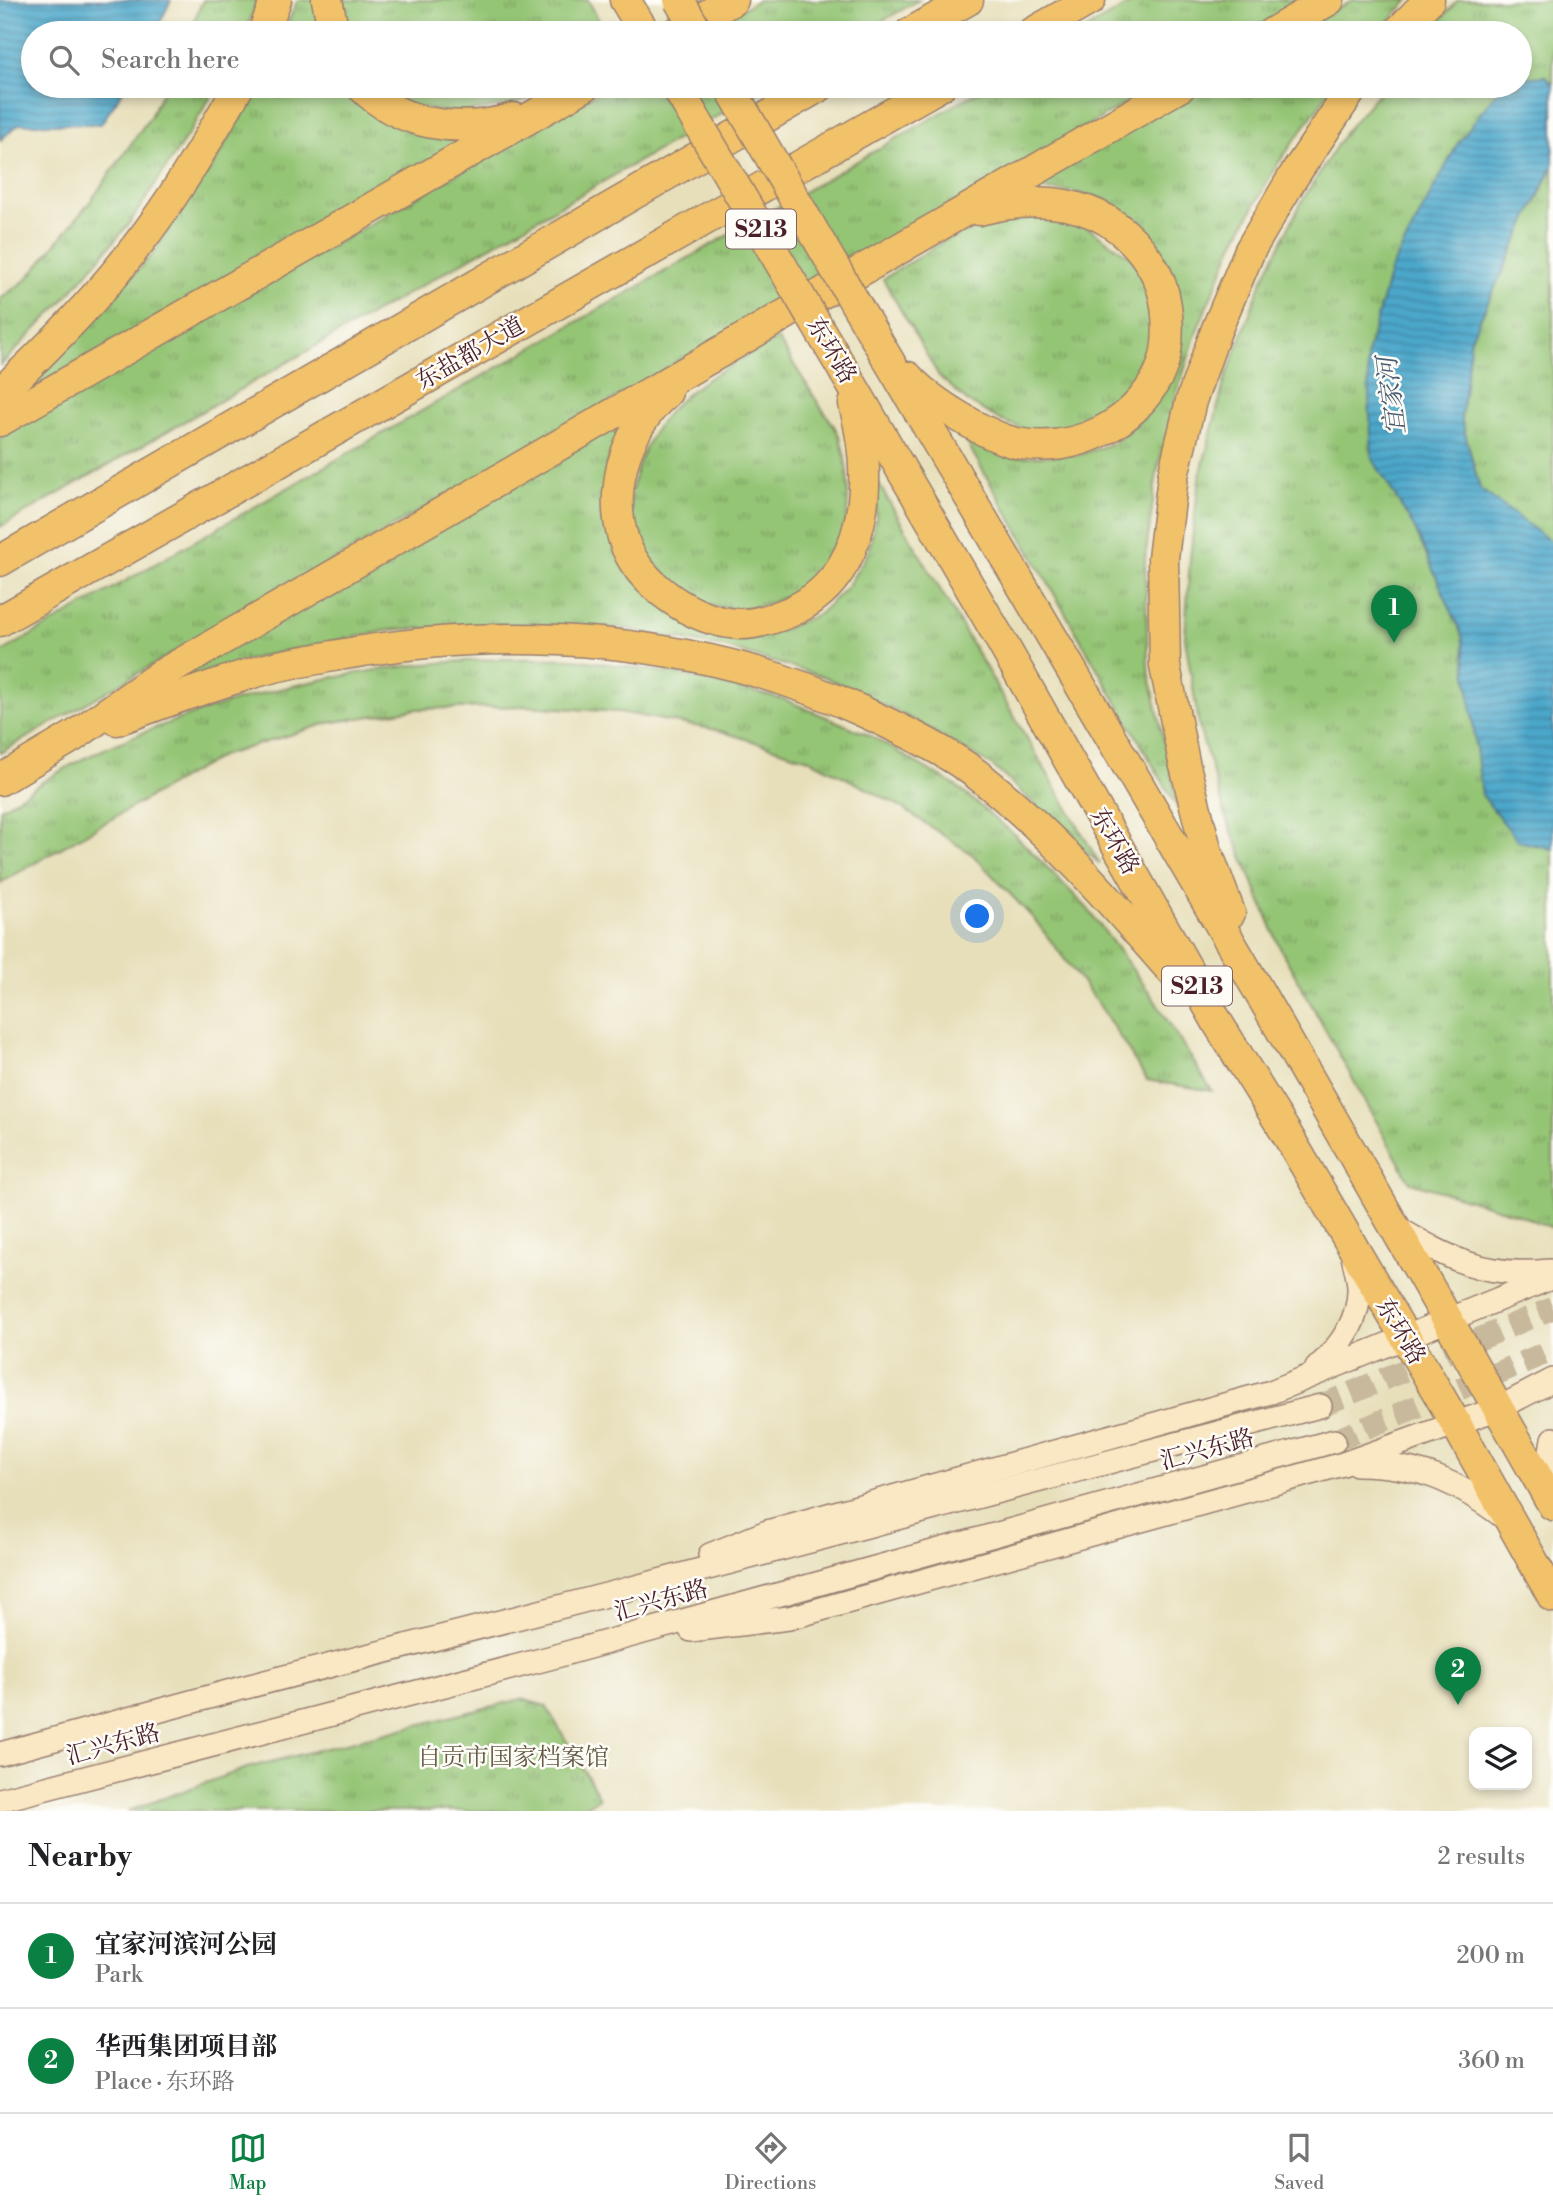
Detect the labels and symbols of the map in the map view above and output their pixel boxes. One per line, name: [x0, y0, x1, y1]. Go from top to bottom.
road number: S213: [726, 210, 796, 248]
street label: 东盐都大道: [411, 311, 530, 397]
street label: 东环路: [800, 312, 863, 389]
water label: 宜家河: [1371, 351, 1413, 437]
pin: 1: [1371, 585, 1417, 643]
street label: 东环路: [1083, 803, 1145, 880]
your location: [960, 899, 994, 933]
road number: S213: [1162, 967, 1232, 1006]
street label: 东环路: [1369, 1293, 1432, 1370]
street label: 汇兴东路: [1157, 1423, 1258, 1477]
street label: 汇兴东路: [611, 1574, 712, 1628]
pin: 2: [1435, 1647, 1481, 1705]
street label: 汇兴东路: [63, 1718, 164, 1772]
park label: 自贡市国家档案馆: [417, 1743, 609, 1773]

